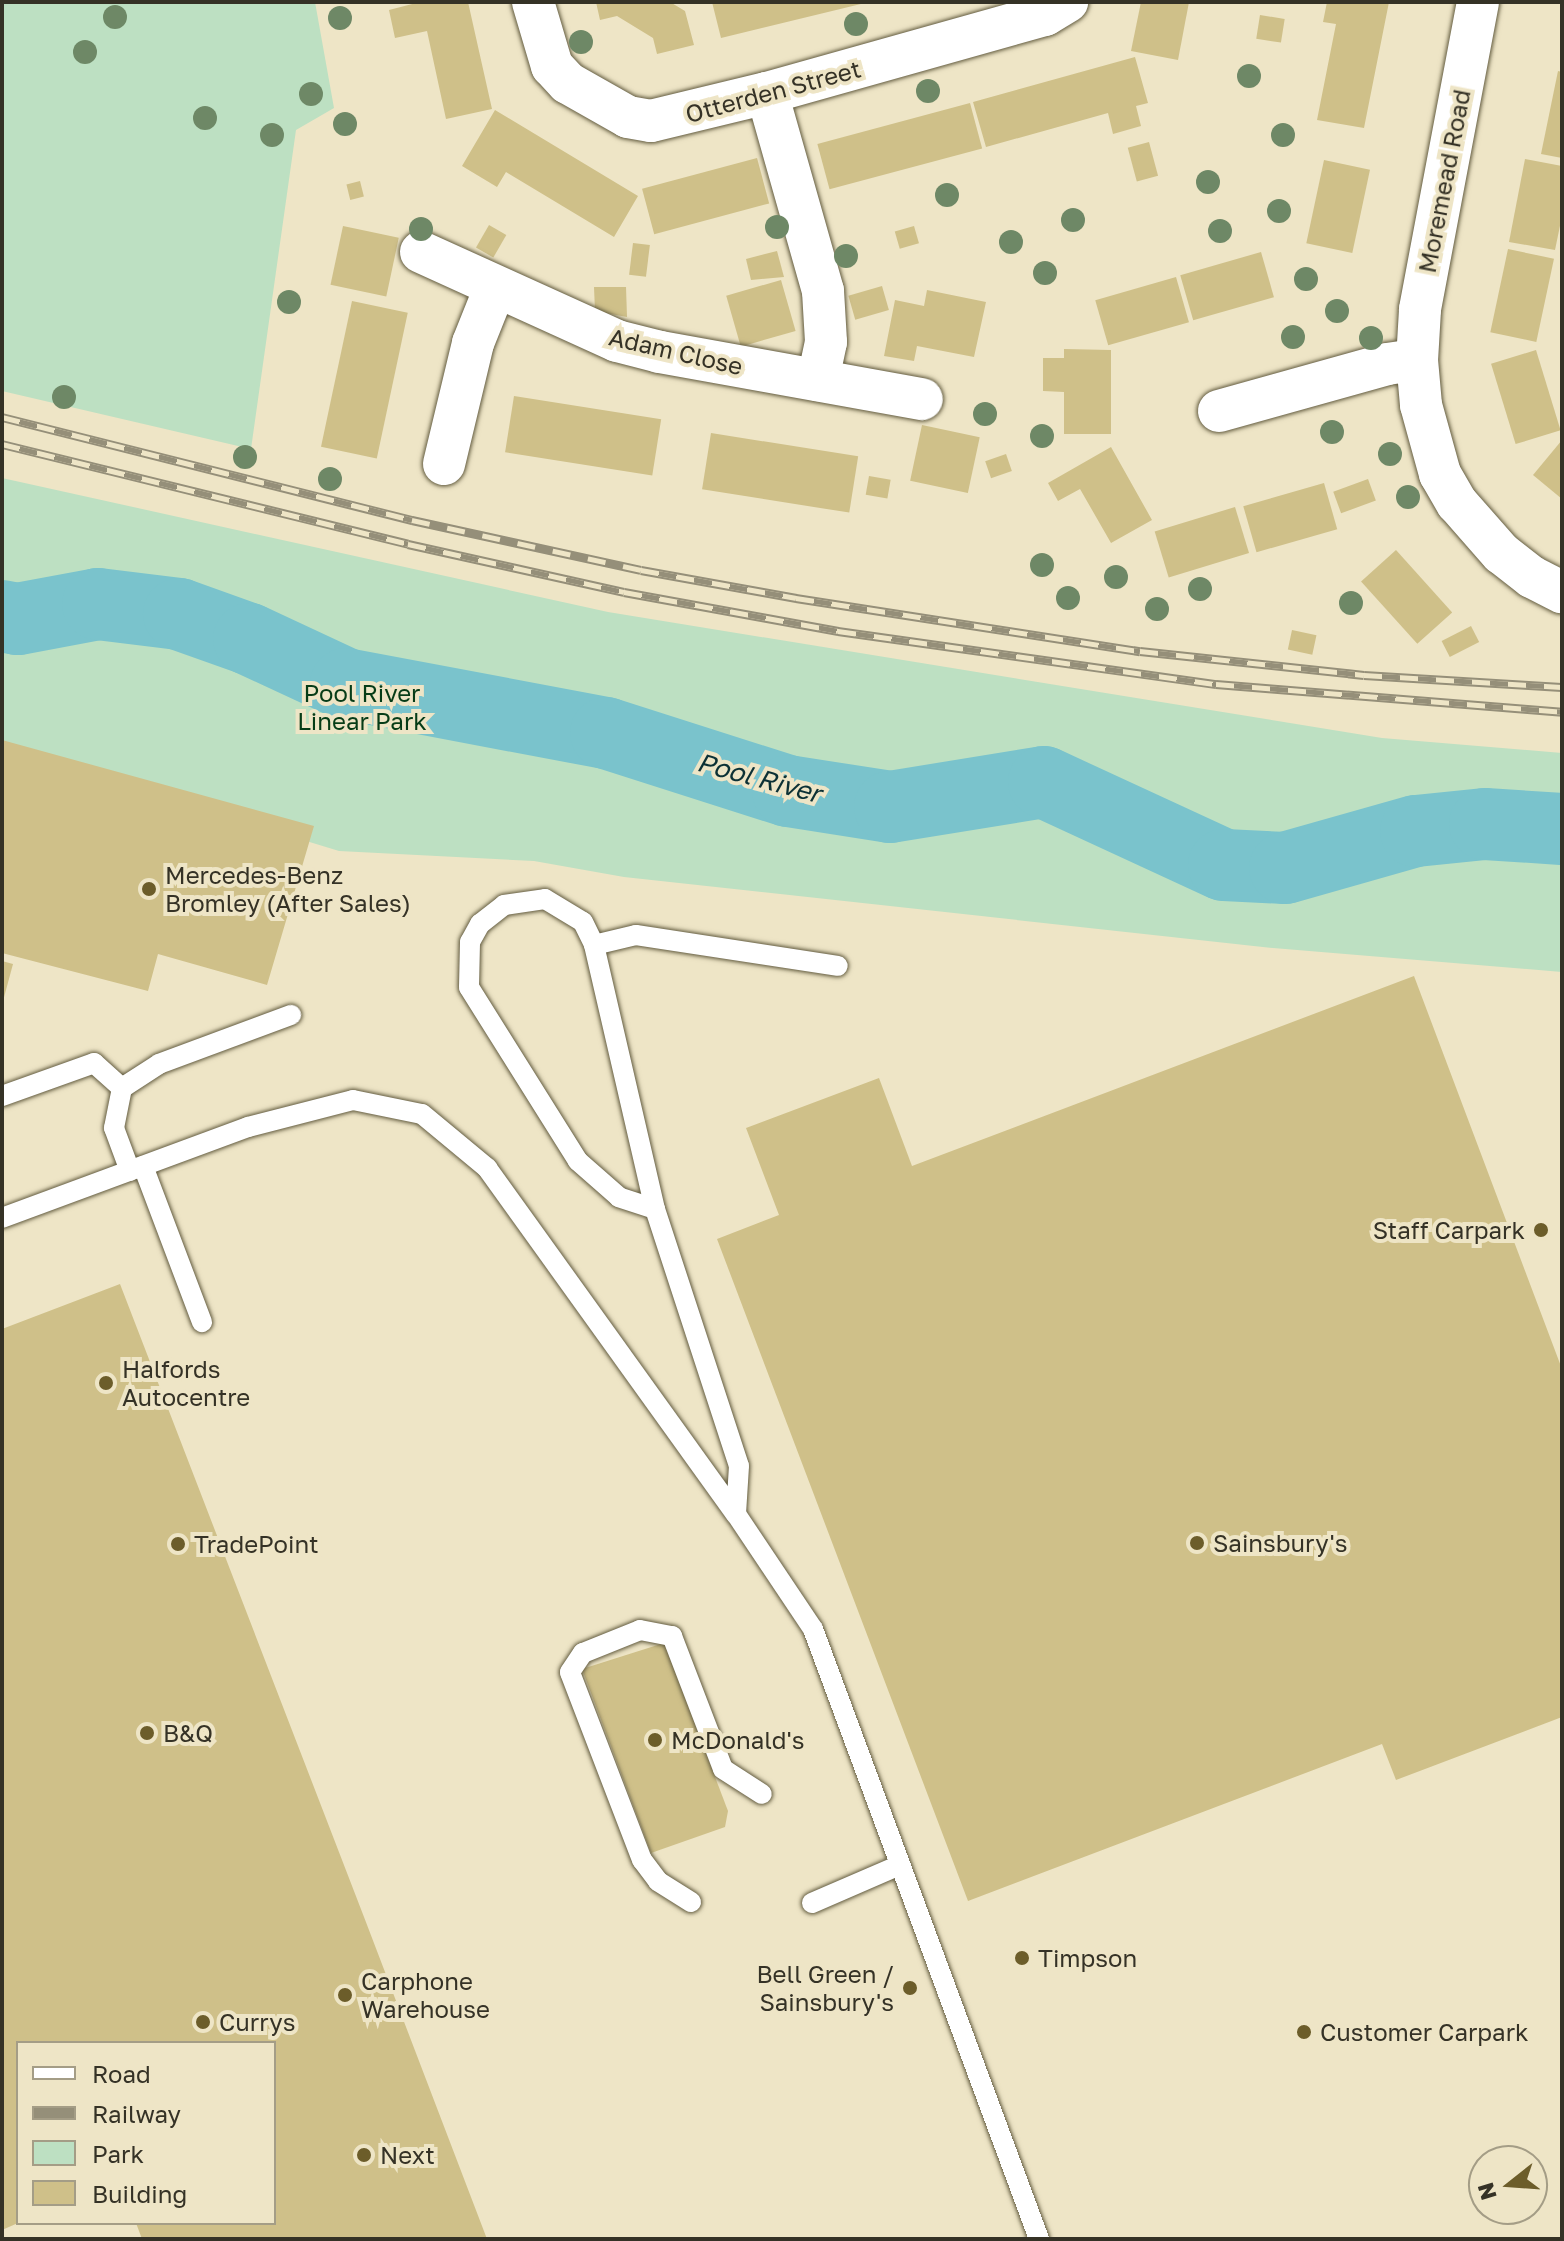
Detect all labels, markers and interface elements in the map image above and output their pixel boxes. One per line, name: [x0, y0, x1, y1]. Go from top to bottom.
street label: Otterden Street: [682, 54, 864, 128]
street label: Moremead Road: [1412, 87, 1476, 275]
street label: Adam Close: [606, 322, 746, 380]
park label: Pool River Linear Park: [297, 679, 427, 735]
water label: Pool River: [694, 747, 824, 809]
place label: Mercedes-Benz Bromley (After Sales): [165, 861, 411, 917]
marker: Mercedes-Benz Bromley (After Sales): [140, 880, 158, 898]
place label: Staff Carpark: [1373, 1216, 1525, 1244]
marker: Staff Carpark: [1532, 1221, 1550, 1239]
place label: Halfords Autocentre: [122, 1355, 250, 1411]
marker: Halfords Autocentre: [97, 1374, 115, 1392]
place label: Sainsbury's: [1213, 1529, 1348, 1557]
place label: TradePoint: [194, 1530, 319, 1558]
marker: Sainsbury's: [1188, 1534, 1206, 1552]
marker: TradePoint: [169, 1535, 187, 1553]
place label: B&Q: [163, 1719, 213, 1747]
marker: B&Q: [138, 1724, 156, 1742]
place label: McDonald's: [671, 1726, 804, 1754]
marker: McDonald's: [646, 1731, 664, 1749]
place label: Timpson: [1038, 1944, 1137, 1972]
marker: Timpson: [1013, 1949, 1031, 1967]
place label: Bell Green / Sainsbury's: [756, 1960, 894, 2016]
place label: Carphone Warehouse: [361, 1967, 490, 2023]
marker: Bell Green / Sainsbury's: [901, 1979, 919, 1997]
marker: Carphone Warehouse: [336, 1986, 354, 2004]
place label: Currys: [219, 2008, 295, 2036]
marker: Currys: [194, 2013, 212, 2031]
place label: Customer Carpark: [1320, 2018, 1529, 2046]
marker: Customer Carpark: [1295, 2023, 1313, 2041]
legend: [16, 2041, 276, 2225]
text: Road: [92, 2059, 151, 2088]
text: Railway: [92, 2099, 181, 2128]
text: Park: [92, 2139, 144, 2168]
place label: Next: [380, 2141, 435, 2169]
north arrow: [1468, 2145, 1548, 2225]
marker: Next: [355, 2146, 373, 2164]
text: Building: [92, 2179, 187, 2208]
text: N: [1471, 2180, 1502, 2204]

